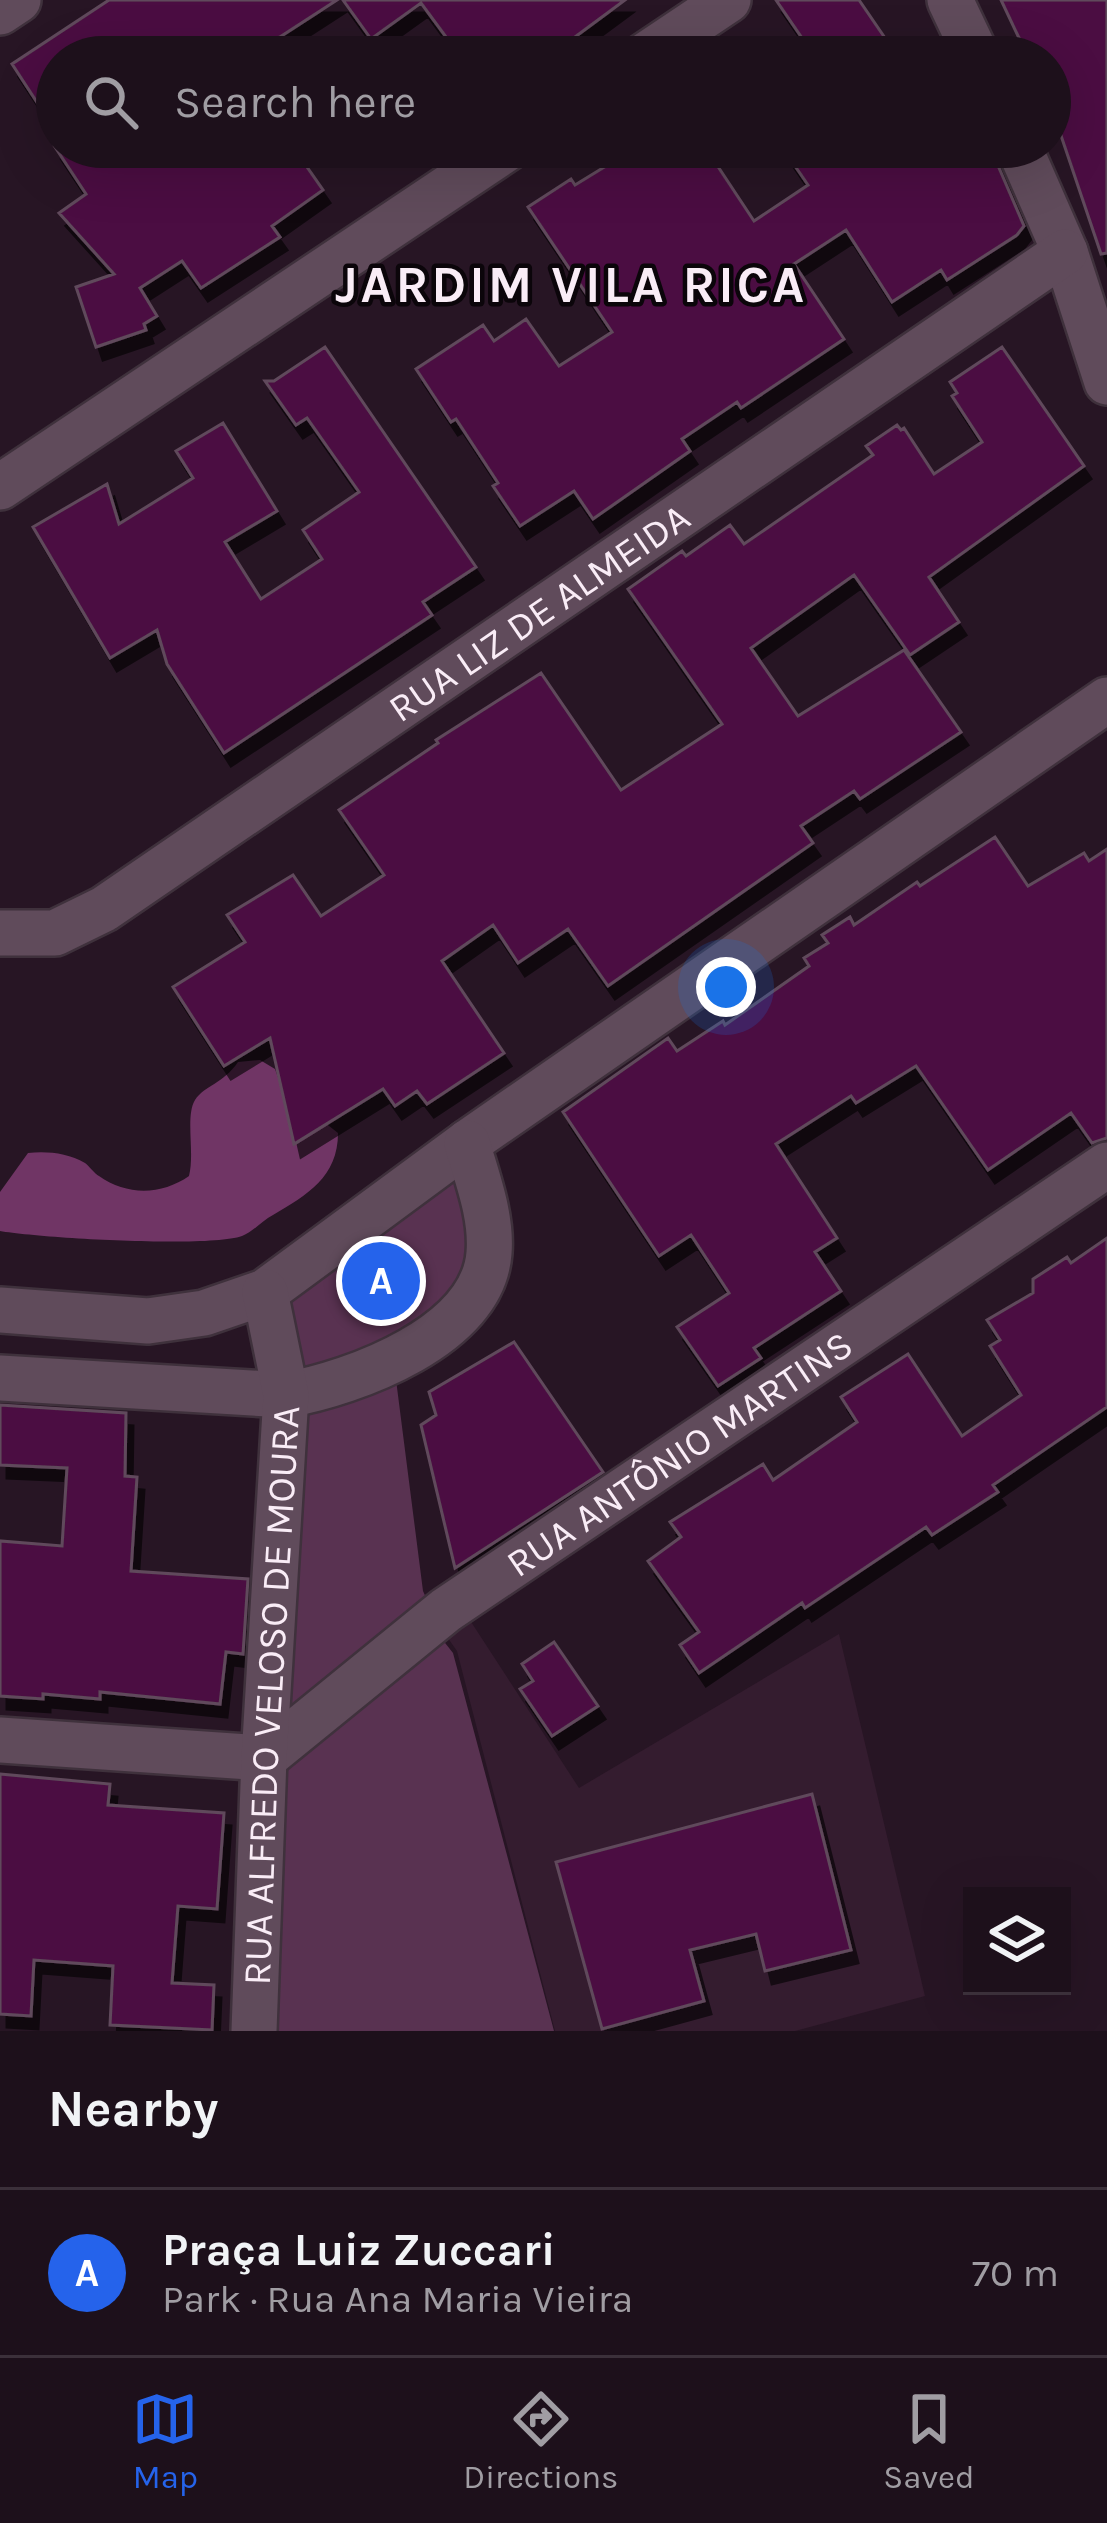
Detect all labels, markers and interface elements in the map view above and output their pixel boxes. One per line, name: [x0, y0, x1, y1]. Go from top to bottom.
search box: [36, 36, 1071, 168]
icon: search: [78, 69, 144, 135]
text: Search here: [174, 76, 416, 128]
district label: JARDIM VILA RICA: [335, 255, 807, 315]
street label: RUA LIZ DE ALMEIDA: [380, 494, 698, 732]
your location: [696, 957, 756, 1017]
pin: A: [342, 1236, 420, 1326]
street label: RUA ANTÔNIO MARTINS: [498, 1321, 861, 1587]
street label: RUA ALFREDO VELOSO DE MOURA: [234, 1404, 309, 1986]
map controls: [963, 1887, 1071, 1995]
button: layers: [963, 1887, 1071, 1995]
text: Nearby: [48, 2079, 218, 2139]
text: Praça Luiz Zuccari: [162, 2224, 555, 2276]
text: A: [75, 2250, 99, 2296]
text: 70 m: [972, 2250, 1059, 2296]
text: Park · Rua Ana Maria Vieira: [162, 2276, 633, 2322]
tab: Map: [132, 2386, 198, 2496]
tab: Directions: [463, 2386, 618, 2496]
tab: Saved: [883, 2386, 975, 2496]

